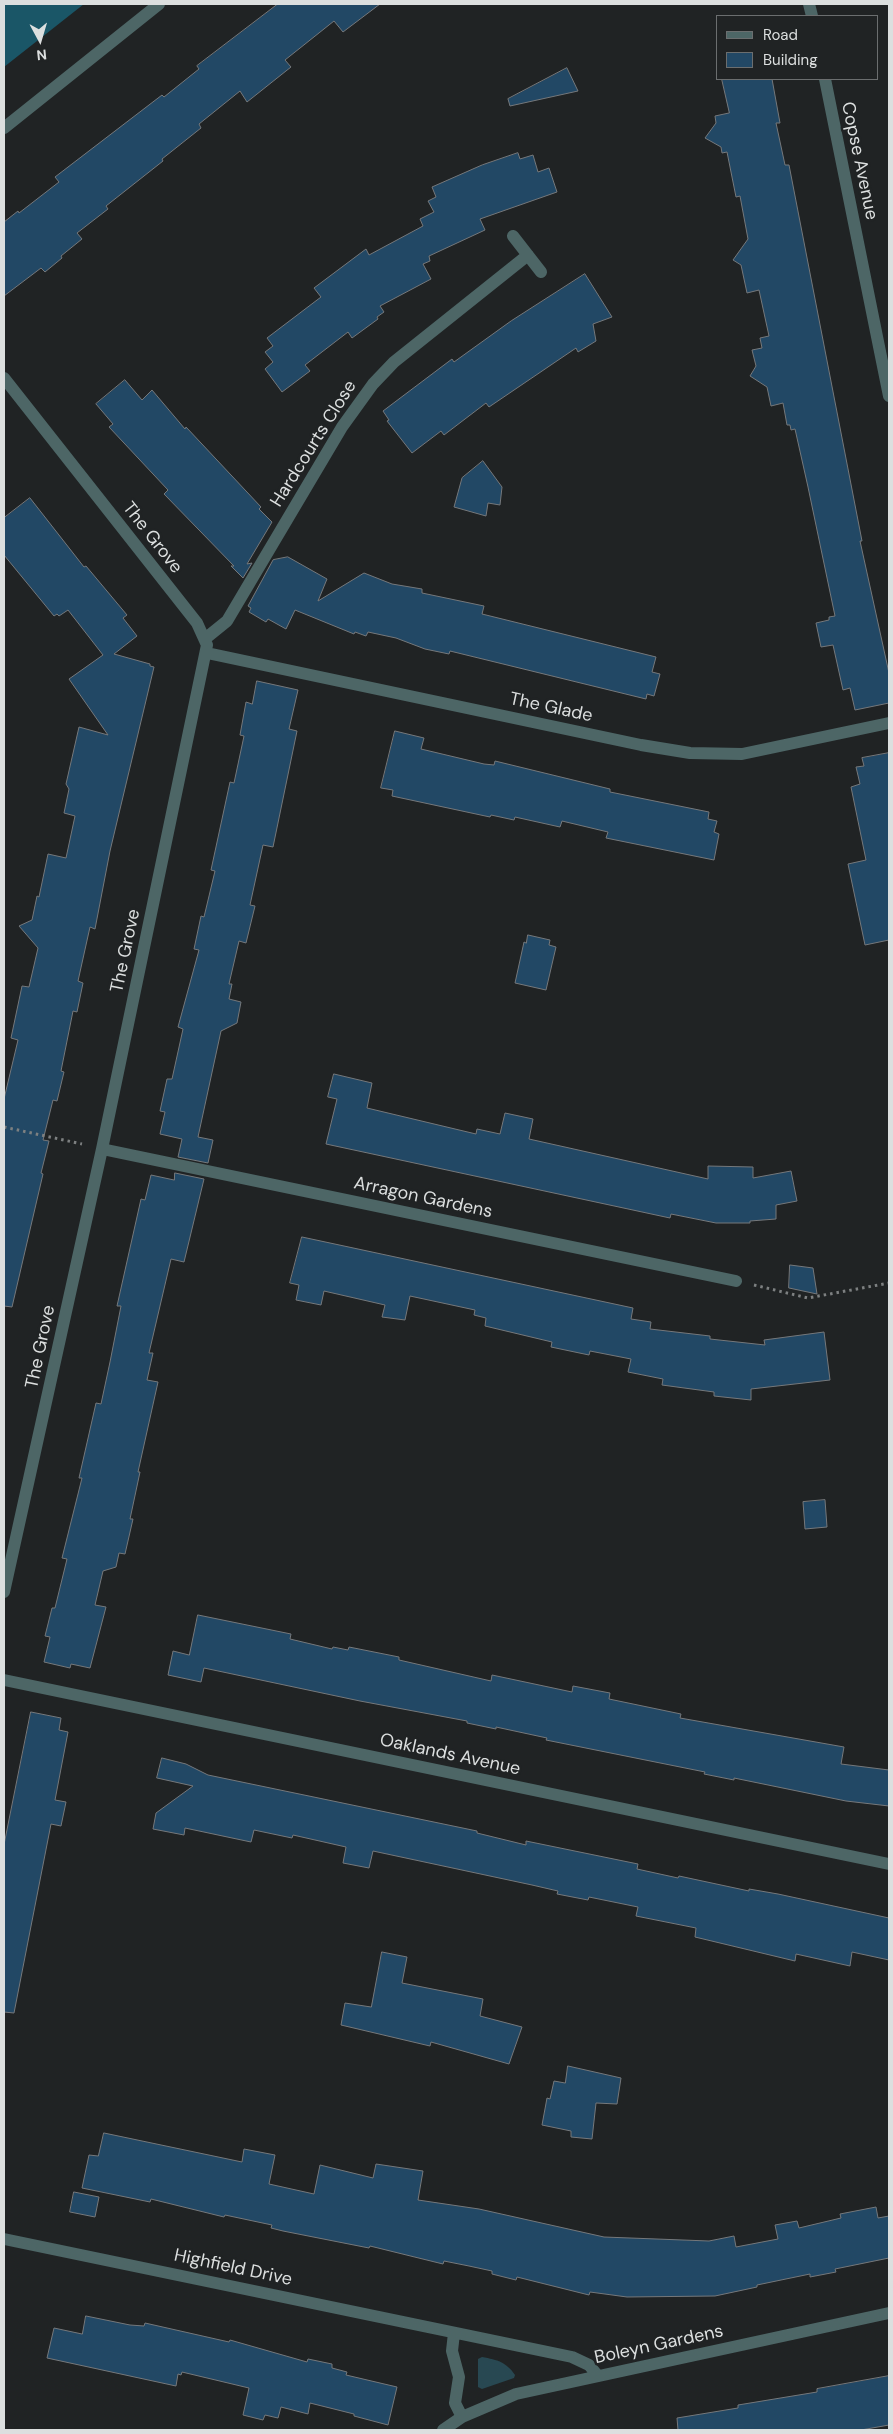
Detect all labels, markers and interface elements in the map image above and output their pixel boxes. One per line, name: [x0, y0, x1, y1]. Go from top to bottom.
north arrow: [15, 15, 65, 65]
legend: [716, 15, 878, 80]
text: Road: [763, 25, 798, 45]
text: N: [36, 45, 48, 64]
text: Building: [763, 50, 818, 70]
street label: Copse Avenue: [836, 100, 882, 222]
street label: Hardcourts Close: [266, 377, 362, 511]
street label: The Grove: [117, 498, 187, 578]
street label: The Glade: [507, 689, 595, 727]
street label: The Grove: [107, 907, 145, 995]
street label: Arragon Gardens: [352, 1173, 494, 1223]
street label: The Grove: [22, 1303, 60, 1391]
street label: Oaklands Avenue: [378, 1730, 522, 1780]
street label: Highfield Drive: [172, 2245, 294, 2291]
street label: Boleyn Gardens: [593, 2321, 725, 2369]

